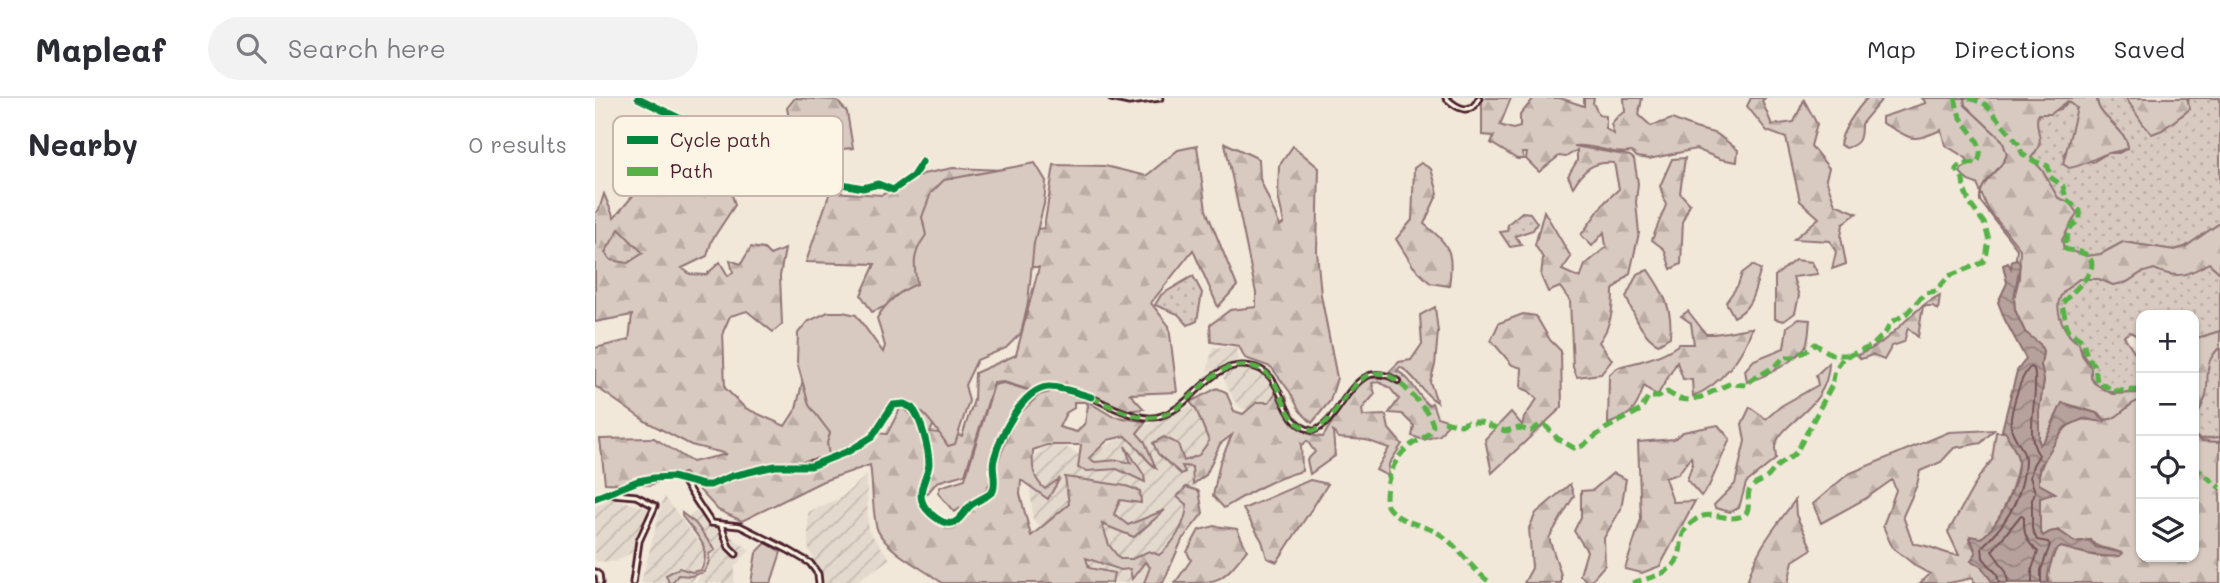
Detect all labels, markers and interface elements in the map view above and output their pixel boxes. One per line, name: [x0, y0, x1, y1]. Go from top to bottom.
search box: [208, 17, 698, 80]
text: Mapleaf: [35, 27, 166, 70]
icon: search: [232, 29, 270, 67]
text: Search here: [288, 31, 446, 65]
text: Map: [1867, 33, 1916, 64]
text: Directions: [1954, 33, 2076, 64]
text: Saved: [2114, 33, 2185, 64]
legend: [613, 116, 843, 196]
text: Nearby: [28, 124, 138, 164]
text: Cycle path: [670, 127, 770, 152]
text: 0 results: [469, 129, 567, 159]
text: Path: [670, 158, 713, 183]
map controls: [2136, 310, 2199, 562]
button: +: [2136, 310, 2199, 373]
button: −: [2136, 373, 2199, 436]
button: locate: [2136, 436, 2199, 499]
button: layers: [2136, 499, 2199, 562]

